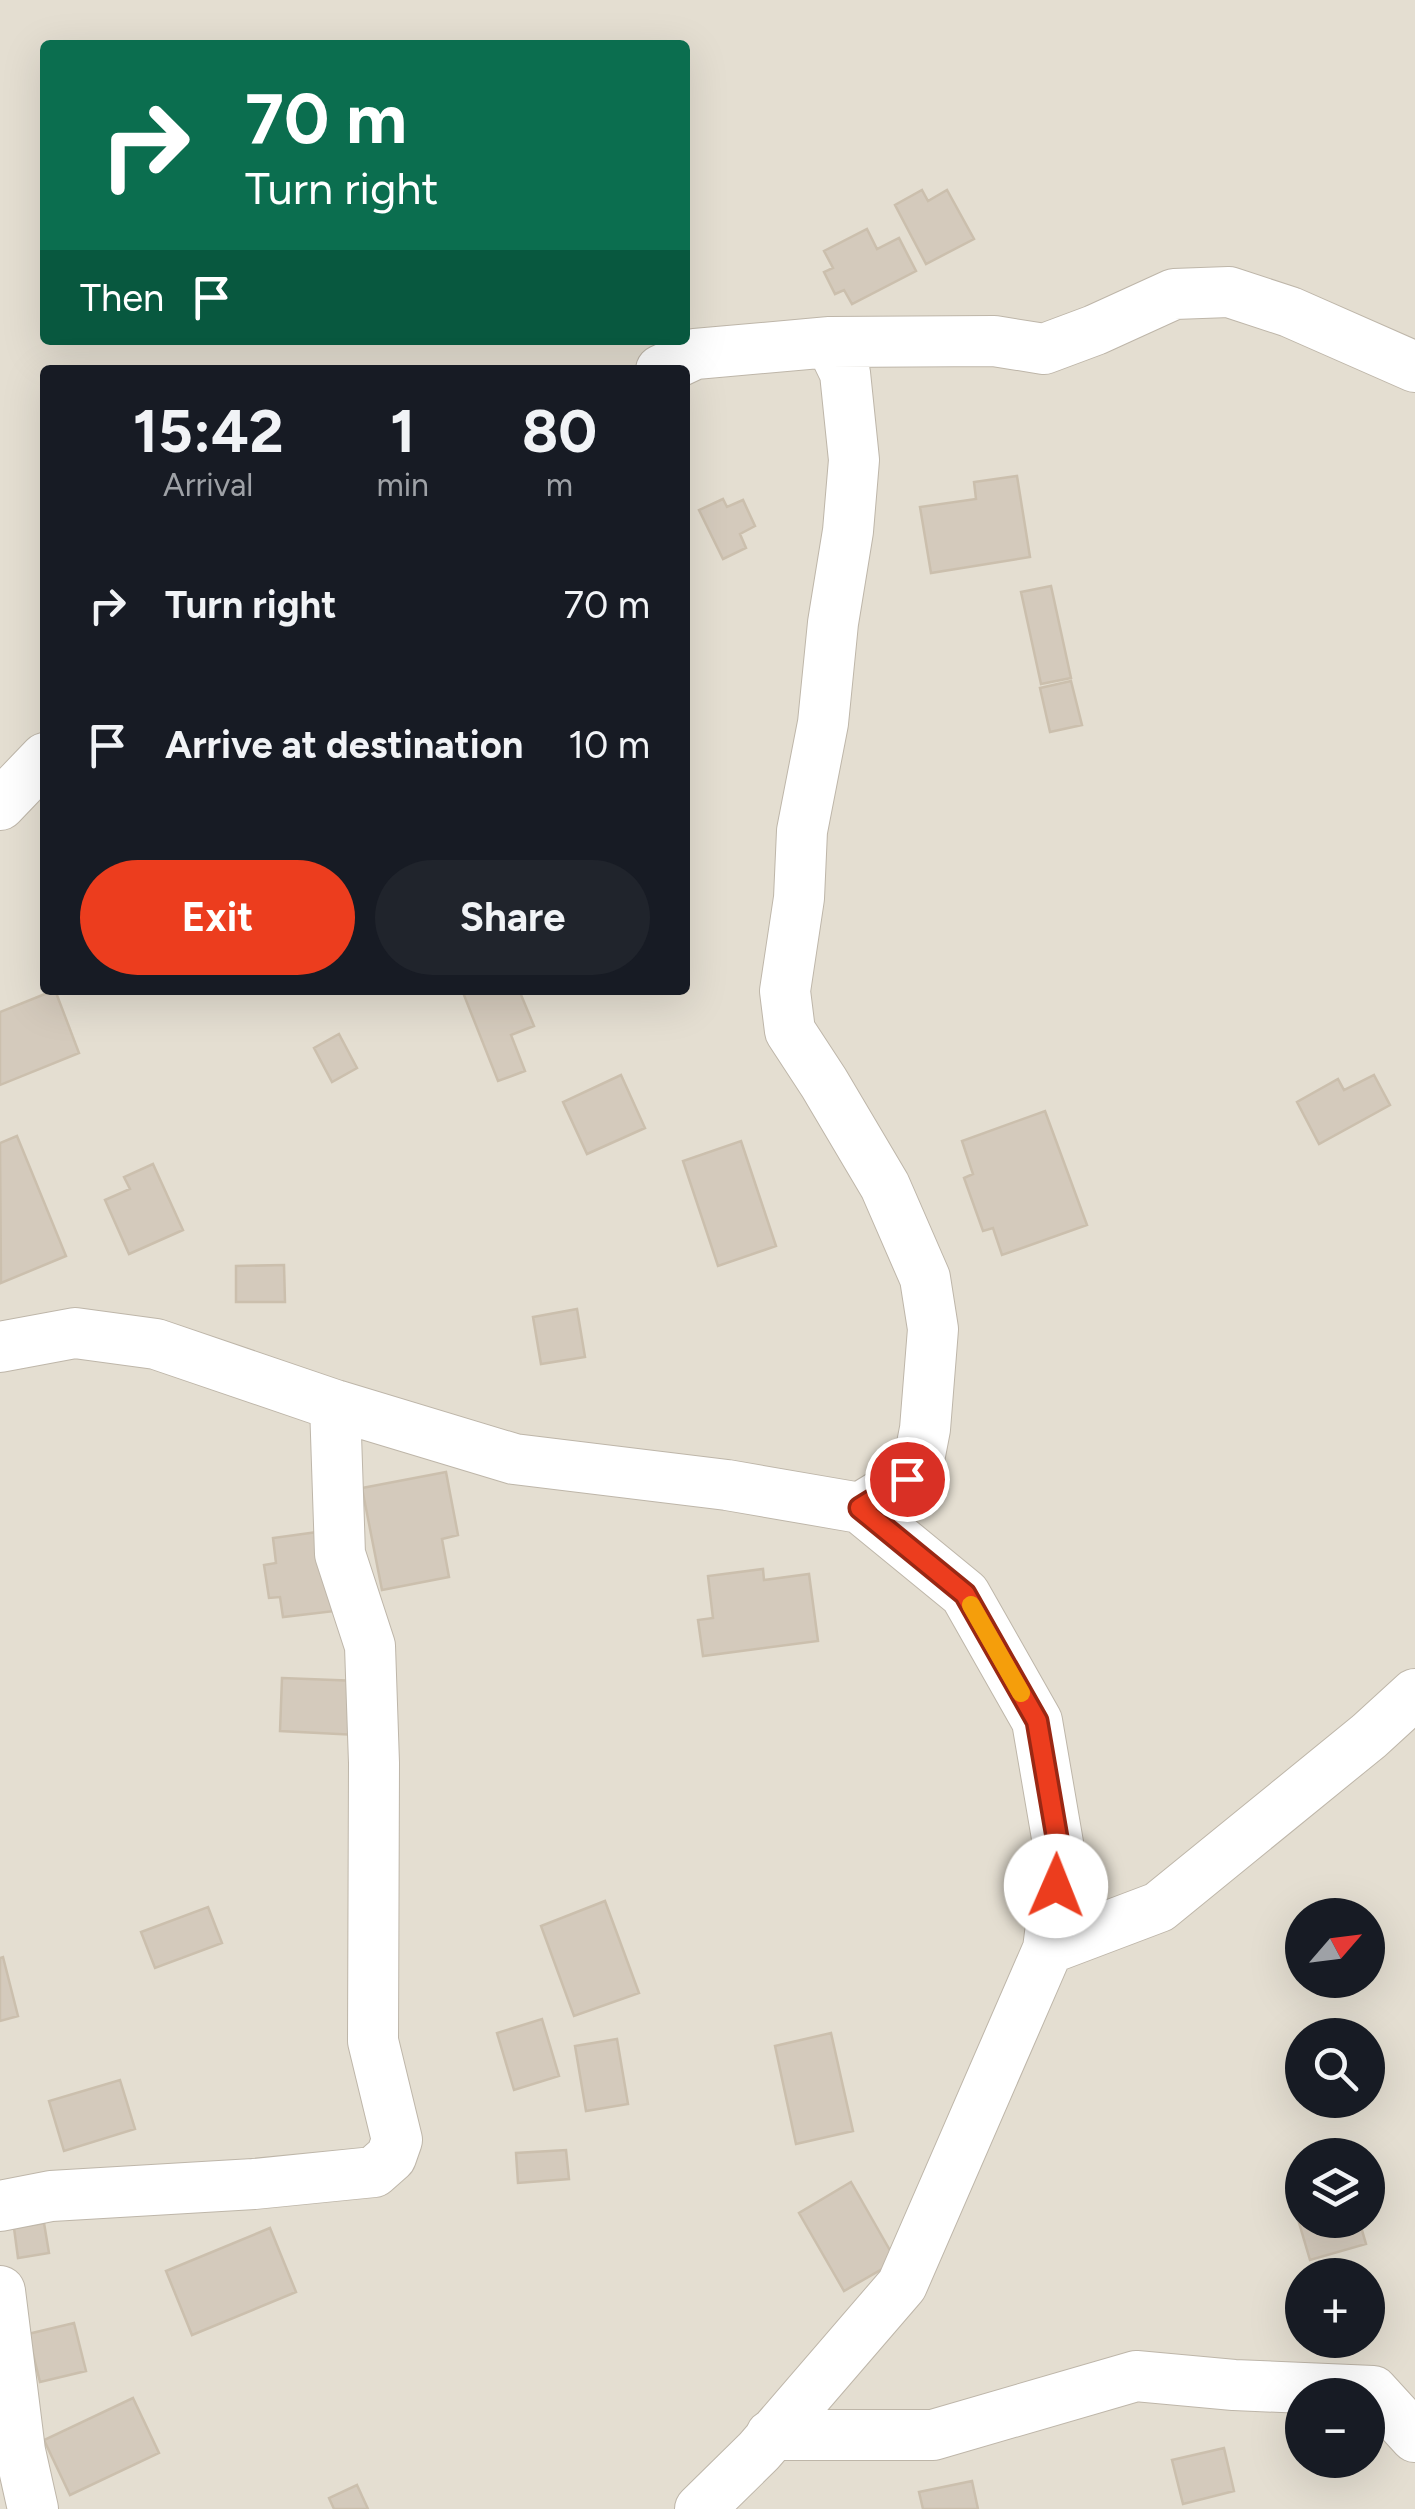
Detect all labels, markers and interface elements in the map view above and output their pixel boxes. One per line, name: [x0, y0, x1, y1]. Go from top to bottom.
text: 70 m: [245, 76, 407, 161]
icon: right: [80, 80, 210, 210]
text: Turn right: [245, 161, 438, 215]
icon: arrive: [184, 270, 239, 325]
text: Then: [80, 275, 164, 321]
text: 15:42: [133, 395, 284, 467]
text: 1: [390, 395, 415, 467]
text: 80: [522, 395, 597, 467]
text: Arrival: [163, 466, 253, 504]
text: min: [376, 466, 429, 504]
text: m: [546, 466, 573, 504]
icon: right: [80, 578, 135, 633]
text: Turn right: [165, 582, 337, 628]
text: 70 m: [564, 582, 650, 628]
icon: arrive: [80, 718, 135, 773]
text: Arrive at destination: [165, 722, 523, 768]
text: 10 m: [568, 722, 650, 768]
button: Exit: [80, 860, 355, 975]
button: Share: [375, 860, 650, 975]
pin: [865, 1437, 950, 1522]
icon: arrive: [880, 1452, 935, 1507]
position arrow: [1004, 1834, 1108, 1938]
north arrow: [1285, 1898, 1385, 1998]
map controls: [1285, 1898, 1385, 2478]
button: search: [1285, 2018, 1385, 2118]
button: layers: [1285, 2138, 1385, 2238]
button: +: [1285, 2258, 1385, 2358]
button: −: [1285, 2378, 1385, 2478]

